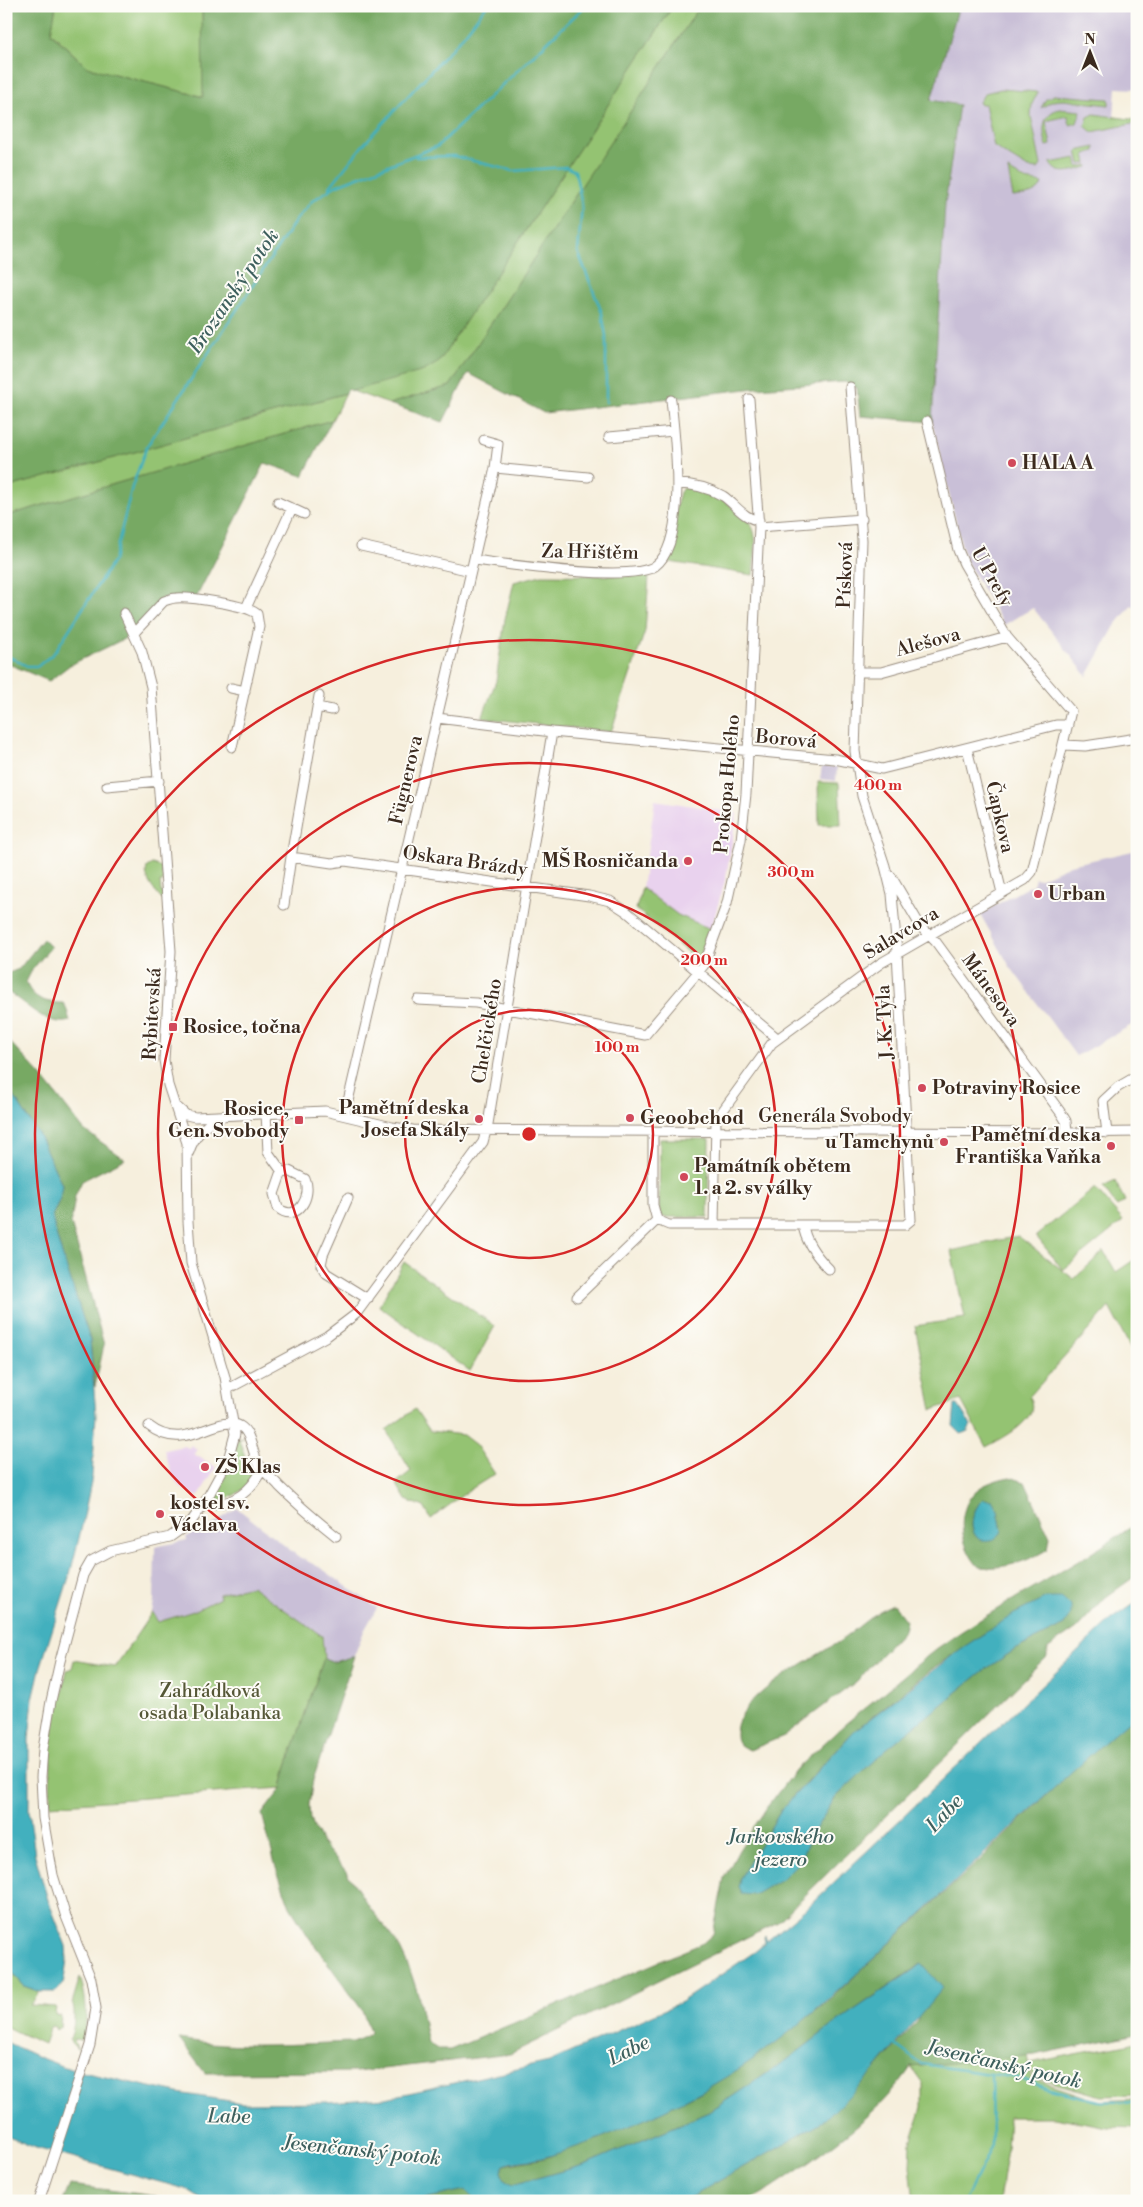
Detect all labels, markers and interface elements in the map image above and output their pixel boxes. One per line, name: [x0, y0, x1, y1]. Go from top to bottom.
north arrow: [1066, 28, 1116, 78]
text: N: [1084, 31, 1096, 49]
water label: Brozanský potok: [182, 225, 285, 360]
place label: HALA A: [1022, 451, 1094, 475]
marker: HALA A: [1006, 457, 1018, 469]
street label: Za Hřištěm: [541, 539, 639, 565]
street label: Písková: [832, 541, 858, 609]
street label: U Prefy: [966, 543, 1019, 612]
street label: Alešova: [892, 622, 963, 662]
street label: Prokopa Holého: [709, 713, 745, 855]
street label: Borová: [753, 724, 818, 754]
street label: Fügnerova: [384, 732, 428, 827]
text: 400 m: [854, 776, 902, 795]
street label: Čapkova: [980, 779, 1021, 855]
street label: Oskara Brázdy: [401, 840, 530, 882]
place label: MŠ Rosničanda: [542, 847, 679, 873]
marker: MŠ Rosničanda: [682, 855, 694, 867]
text: 300 m: [768, 863, 815, 882]
place label: Urban: [1048, 882, 1106, 906]
marker: Urban: [1032, 888, 1044, 900]
street label: Salavcova: [859, 901, 943, 965]
street label: Mánesova: [956, 949, 1026, 1032]
text: 200 m: [680, 951, 728, 970]
street label: Rybitevská: [138, 967, 166, 1061]
street label: Chelčického: [467, 977, 507, 1085]
street label: J. K. Tyla: [871, 984, 899, 1061]
place label: Rosice, točna: [183, 1015, 302, 1039]
marker: Rosice, točna: [167, 1021, 179, 1033]
text: 100 m: [595, 1038, 640, 1057]
place label: Potraviny Rosice: [932, 1076, 1081, 1100]
marker: Potraviny Rosice: [916, 1082, 928, 1094]
place label: Pamětní deska Josefa Skály: [339, 1096, 470, 1142]
place label: Rosice, Gen. Svobody: [168, 1097, 289, 1143]
street label: Generála Svobody: [758, 1104, 912, 1128]
place label: Geoobchod: [640, 1106, 744, 1130]
marker: Geoobchod: [624, 1112, 636, 1124]
marker: Pamětní deska Josefa Skály: [473, 1113, 485, 1125]
marker: Rosice, Gen. Svobody: [293, 1114, 305, 1126]
place label: Pamětní deska Františka Vaňka: [955, 1123, 1102, 1169]
centre of rings: [520, 1125, 538, 1143]
place label: u Tamchynů: [825, 1130, 934, 1154]
marker: u Tamchynů: [938, 1136, 950, 1148]
marker: Pamětní deska Františka Vaňka: [1105, 1140, 1117, 1152]
place label: Památník obětem 1. a 2. sv války: [694, 1154, 851, 1200]
marker: Památník obětem 1. a 2. sv války: [678, 1171, 690, 1183]
place label: ZŠ Klas: [215, 1453, 281, 1479]
marker: ZŠ Klas: [199, 1461, 211, 1473]
place label: kostel sv. Václava: [169, 1491, 250, 1537]
marker: kostel sv. Václava: [154, 1508, 166, 1520]
park label: Zahrádková osada Polabanka: [139, 1679, 282, 1725]
water label: Labe: [921, 1789, 969, 1839]
water label: Jarkovského jezero: [726, 1825, 834, 1873]
water label: Labe: [603, 2030, 654, 2072]
water label: Jesenčanský potok: [922, 2035, 1084, 2095]
water label: Labe: [206, 2104, 251, 2130]
water label: Jesenčanský potok: [280, 2130, 442, 2172]

